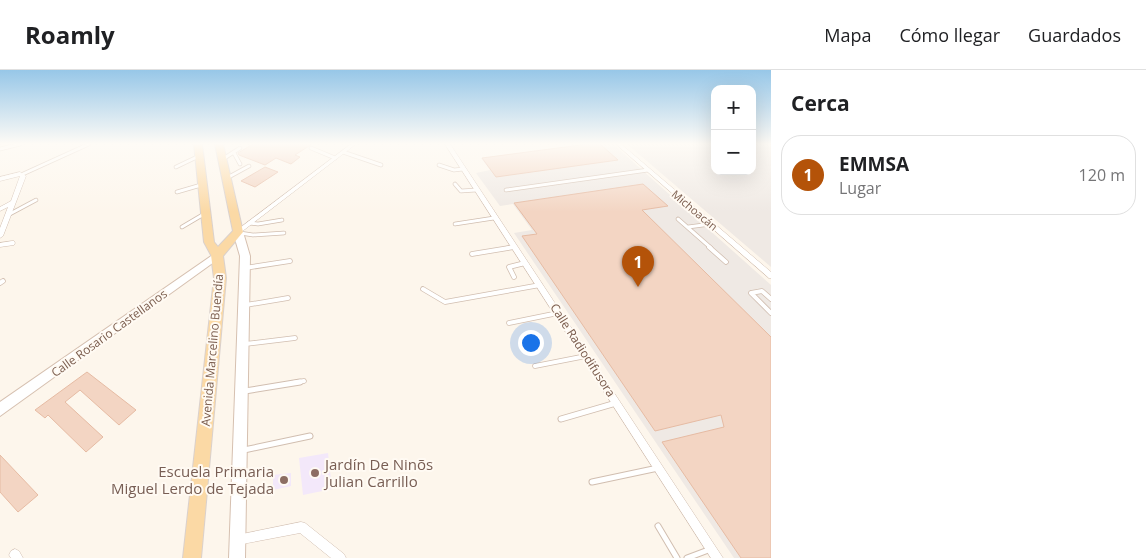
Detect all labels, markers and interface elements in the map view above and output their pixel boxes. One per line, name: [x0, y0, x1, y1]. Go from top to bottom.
text: Roamly: [25, 18, 115, 51]
text: Mapa: [824, 23, 871, 47]
text: Cómo llegar: [899, 23, 1000, 47]
text: Guardados: [1028, 23, 1121, 47]
map controls: [711, 85, 756, 175]
button: +: [711, 85, 756, 130]
text: Cerca: [791, 89, 850, 117]
button: −: [711, 130, 756, 175]
text: EMMSA: [839, 151, 909, 177]
text: 1: [803, 164, 813, 186]
text: 120 m: [1079, 164, 1125, 186]
text: Lugar: [839, 177, 881, 199]
street label: Michoacán: [669, 186, 721, 234]
pin: 1: [622, 246, 654, 287]
street label: Avenida Marcelino Buendía: [197, 273, 227, 427]
street label: Calle Rosario Castellanos: [48, 285, 171, 381]
street label: Calle Radiodifusora: [546, 300, 620, 400]
your location: [518, 330, 544, 356]
place label: Jardín De Ninõs Julian Carrillo: [323, 454, 433, 491]
place label: Escuela Primaria Miguel Lerdo de Tejada: [111, 461, 274, 498]
marker: Jardín De Ninõs Julian Carrillo: [309, 467, 321, 479]
marker: Escuela Primaria Miguel Lerdo de Tejada: [278, 474, 290, 486]

